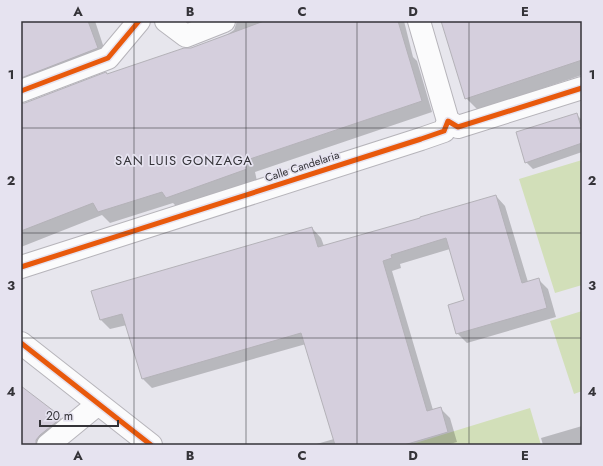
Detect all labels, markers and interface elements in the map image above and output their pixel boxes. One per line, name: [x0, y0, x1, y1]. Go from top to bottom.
text: A: [72, 2, 83, 21]
text: B: [186, 2, 195, 21]
text: C: [297, 2, 307, 21]
text: D: [408, 2, 418, 21]
text: E: [521, 2, 529, 21]
text: 1: [8, 65, 14, 84]
text: 1: [589, 65, 595, 84]
street label: Calle Candelaria: [263, 146, 341, 186]
district label: SAN LUIS GONZAGA: [115, 151, 253, 170]
text: 2: [7, 171, 15, 190]
text: 2: [588, 171, 596, 190]
text: 3: [7, 276, 15, 295]
text: 3: [588, 276, 596, 295]
text: 4: [6, 382, 16, 401]
text: 4: [587, 382, 597, 401]
scale bar: [40, 402, 118, 428]
text: 20 m: [46, 407, 73, 425]
text: A: [72, 446, 83, 465]
text: B: [186, 446, 195, 465]
text: C: [297, 446, 307, 465]
text: D: [408, 446, 418, 465]
text: E: [521, 446, 529, 465]

